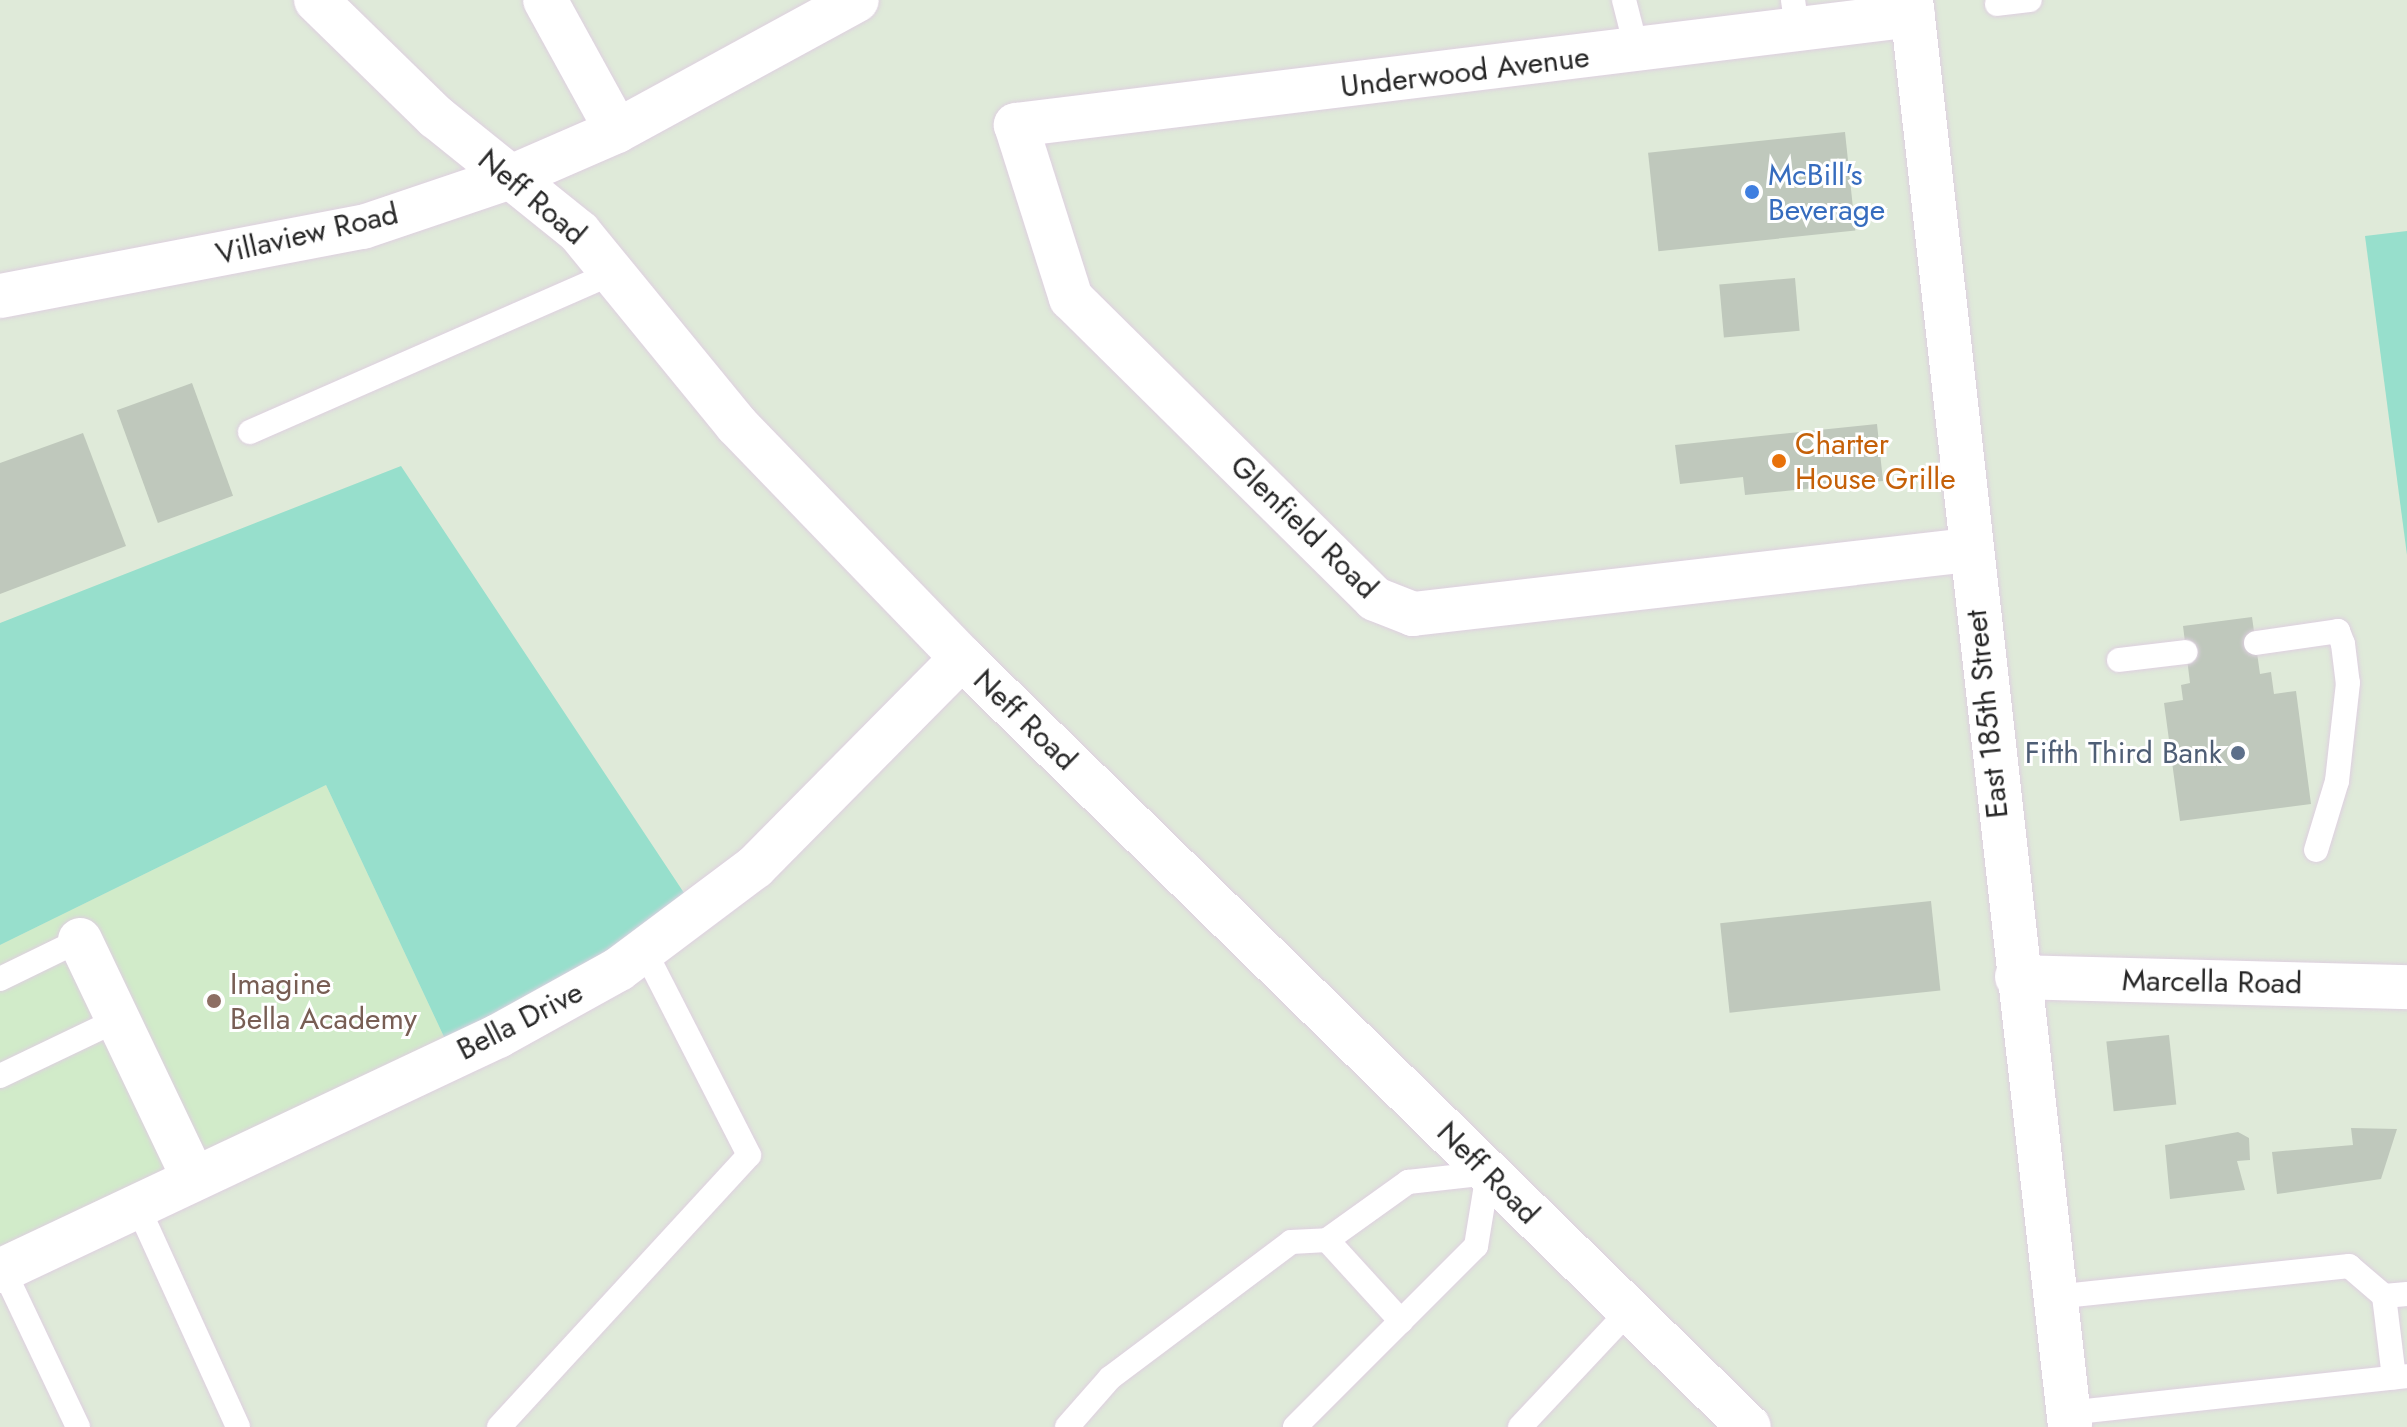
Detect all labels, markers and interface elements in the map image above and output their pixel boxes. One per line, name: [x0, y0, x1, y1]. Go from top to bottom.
street label: Underwood Avenue: [1338, 39, 1592, 105]
street label: Neff Road: [471, 142, 593, 252]
place label: McBill's Beverage: [1768, 157, 1885, 228]
marker: McBill's Beverage: [1743, 183, 1761, 201]
street label: Villaview Road: [212, 196, 402, 272]
place label: Charter House Grille: [1795, 426, 1956, 496]
street label: Glenfield Road: [1223, 448, 1385, 606]
marker: Charter House Grille: [1770, 452, 1788, 470]
street label: East 185th Street: [1958, 608, 2016, 820]
street label: Neff Road: [966, 662, 1084, 778]
place label: Fifth Third Bank: [2025, 735, 2222, 771]
marker: Fifth Third Bank: [2229, 744, 2247, 762]
street label: Marcella Road: [2122, 962, 2302, 1002]
place label: Imagine Bella Academy: [230, 966, 417, 1036]
street label: Bella Drive: [451, 974, 589, 1068]
marker: Imagine Bella Academy: [205, 992, 223, 1010]
street label: Neff Road: [1429, 1114, 1547, 1232]

